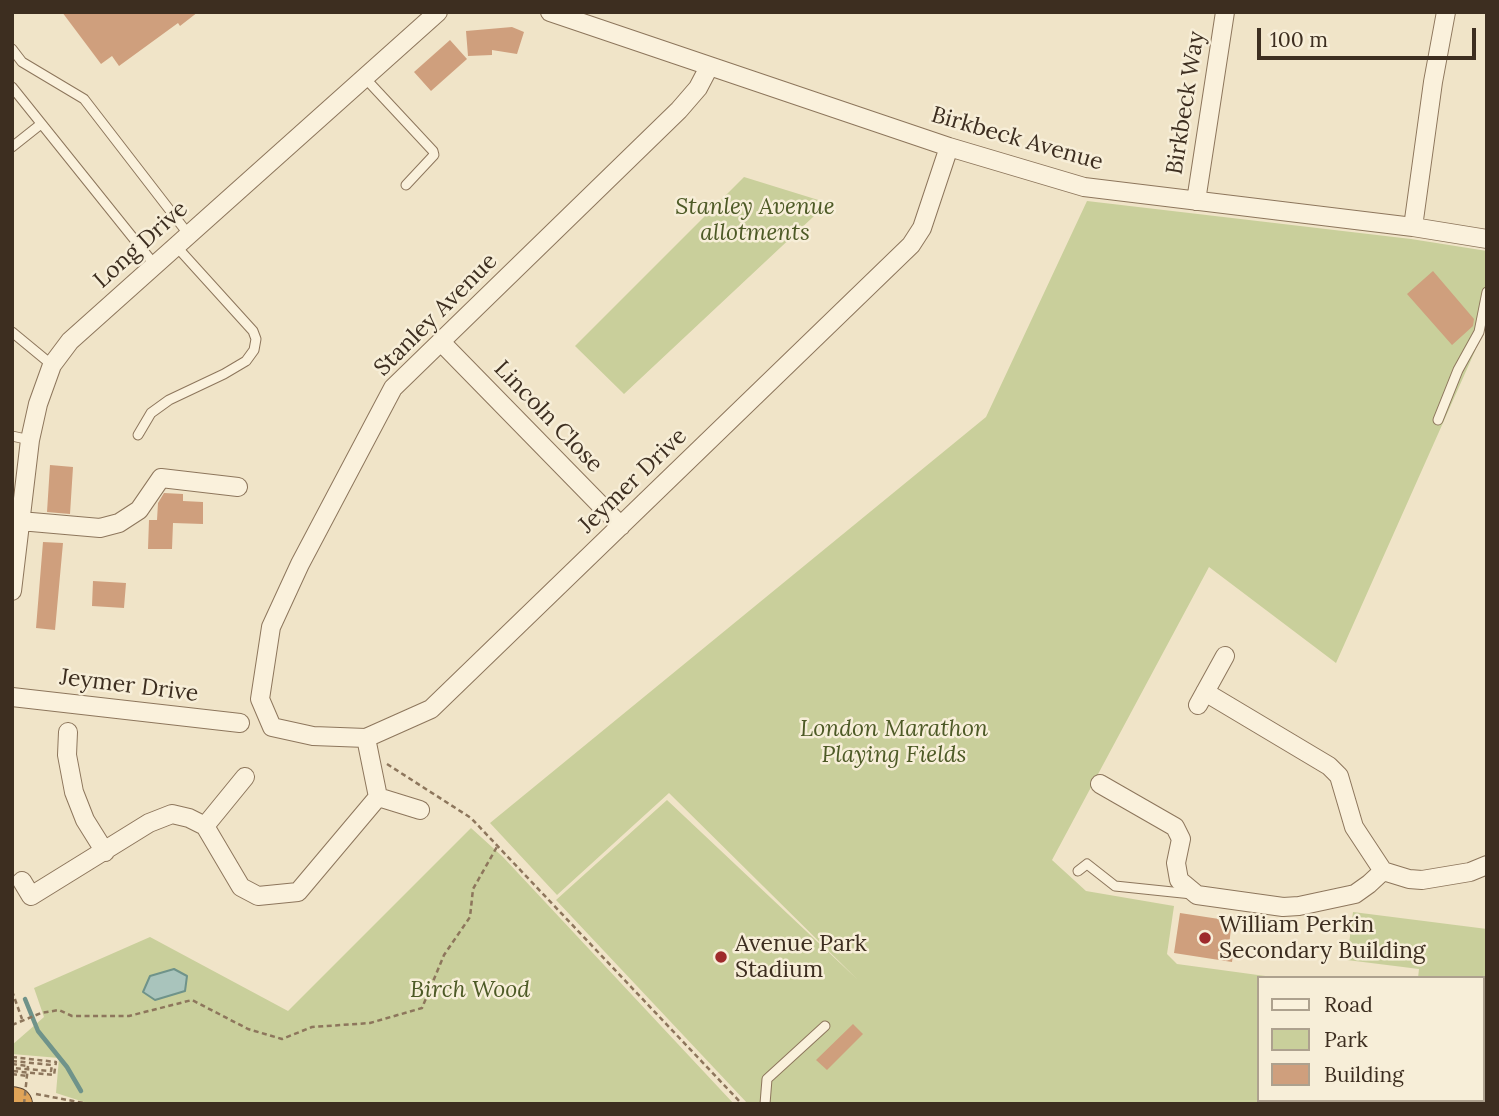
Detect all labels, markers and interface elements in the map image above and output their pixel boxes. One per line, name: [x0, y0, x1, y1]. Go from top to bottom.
scale bar: [1261, 14, 1480, 58]
text: 100 m: [1270, 26, 1328, 53]
street label: Birkbeck Way: [1161, 29, 1211, 177]
street label: Birkbeck Avenue: [928, 101, 1106, 177]
park label: Stanley Avenue allotments: [675, 193, 835, 247]
street label: Long Drive: [88, 196, 194, 294]
street label: Stanley Avenue: [369, 248, 503, 382]
street label: Lincoln Close: [488, 355, 608, 479]
street label: Jeymer Drive: [573, 423, 693, 539]
street label: Jeymer Drive: [58, 664, 200, 708]
park label: London Marathon Playing Fields: [800, 715, 988, 769]
place label: William Perkin Secondary Building: [1219, 911, 1426, 965]
place label: Avenue Park Stadium: [735, 930, 867, 984]
marker: William Perkin Secondary Building: [1197, 930, 1213, 946]
marker: Avenue Park Stadium: [713, 949, 729, 965]
park label: Birch Wood: [410, 976, 530, 1004]
legend: [1258, 976, 1485, 1102]
text: Road: [1324, 991, 1373, 1018]
text: Park: [1324, 1026, 1368, 1053]
text: Building: [1324, 1061, 1404, 1088]

